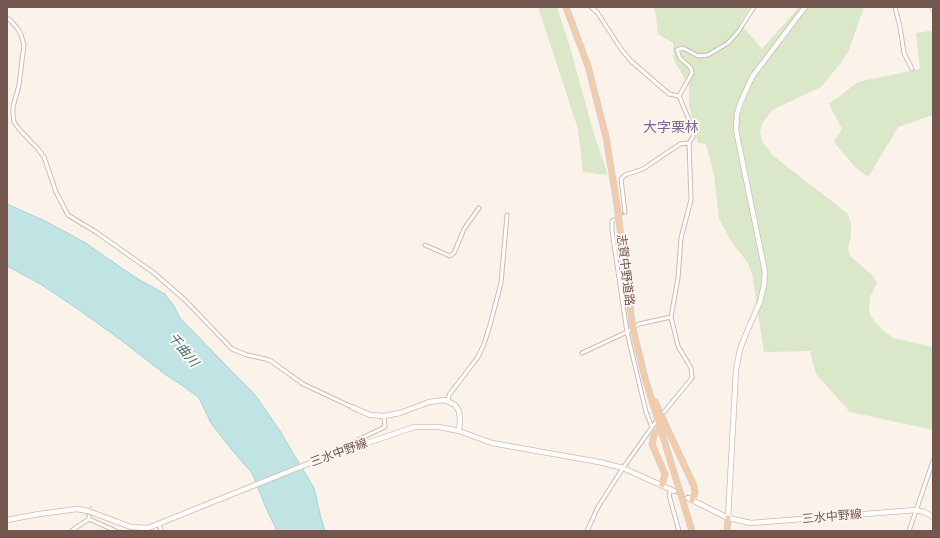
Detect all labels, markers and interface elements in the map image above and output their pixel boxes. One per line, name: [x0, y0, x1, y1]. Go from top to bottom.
district label: 大字栗林: [643, 120, 699, 136]
street label: 志賀中野道路: [613, 233, 637, 307]
water label: 千曲川: [165, 330, 201, 370]
street label: 三水中野線: [308, 436, 370, 470]
street label: 三水中野線: [801, 507, 863, 527]

